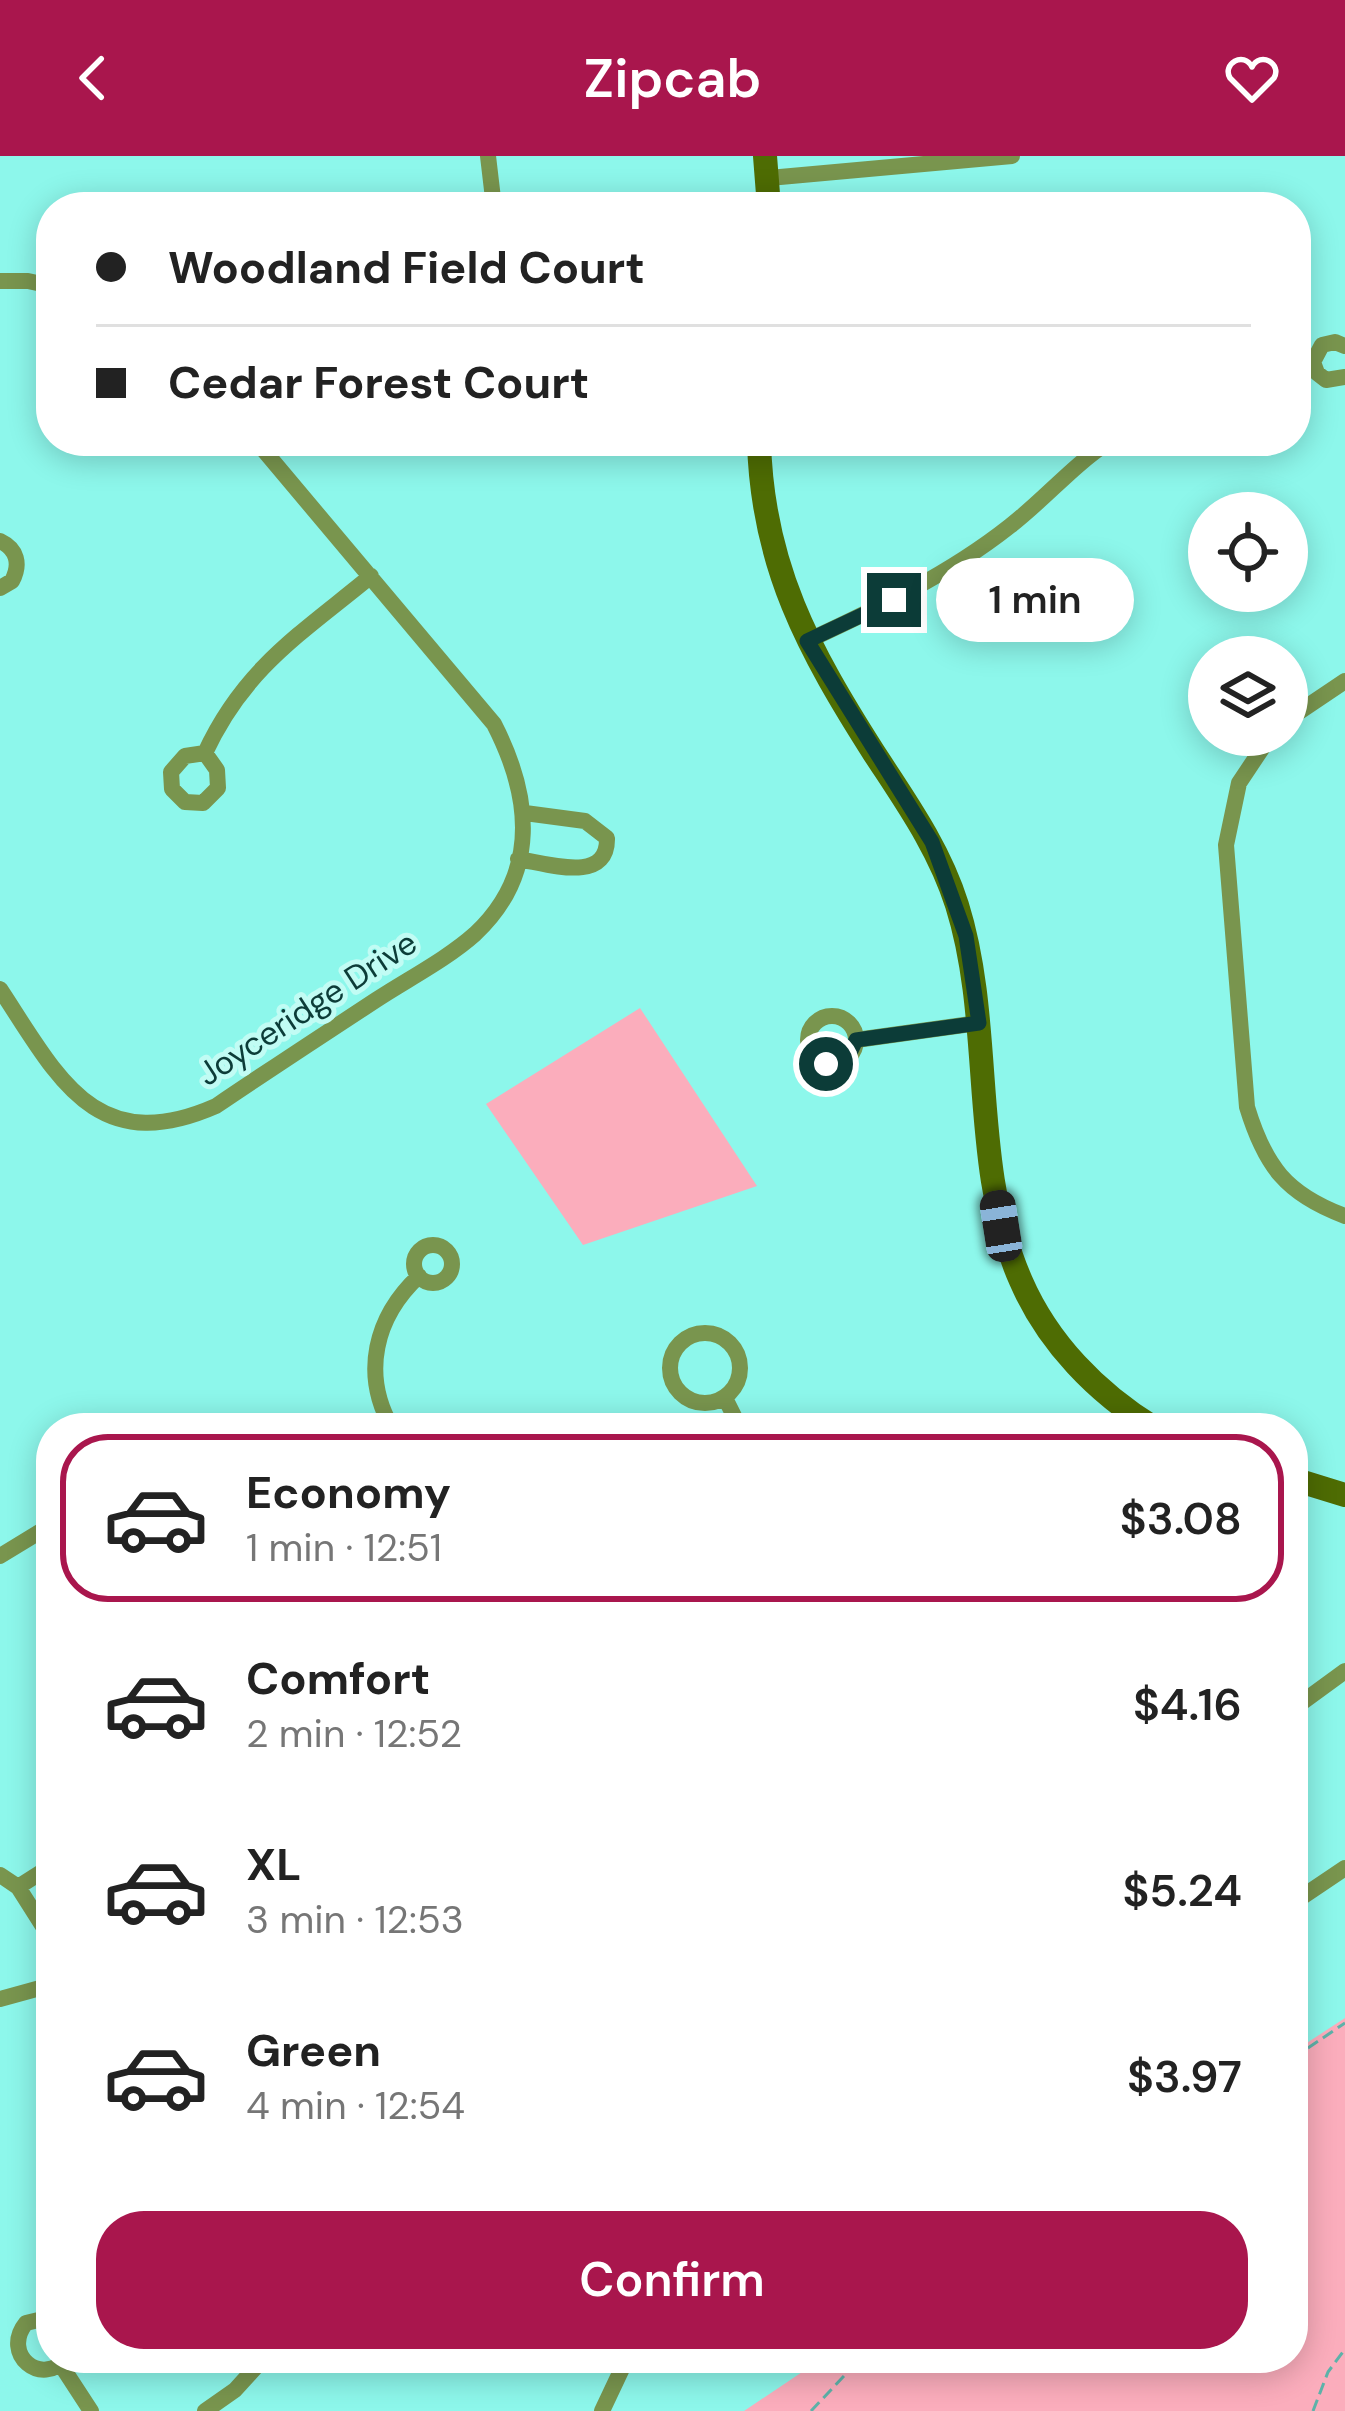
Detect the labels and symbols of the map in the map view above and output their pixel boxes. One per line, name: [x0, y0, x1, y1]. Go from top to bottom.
callout: 1 min: [936, 558, 1134, 642]
route end: [867, 573, 921, 627]
street label: Joyceridge Drive: [189, 921, 425, 1095]
route start: [799, 1037, 853, 1091]
car: [978, 1188, 1024, 1264]

